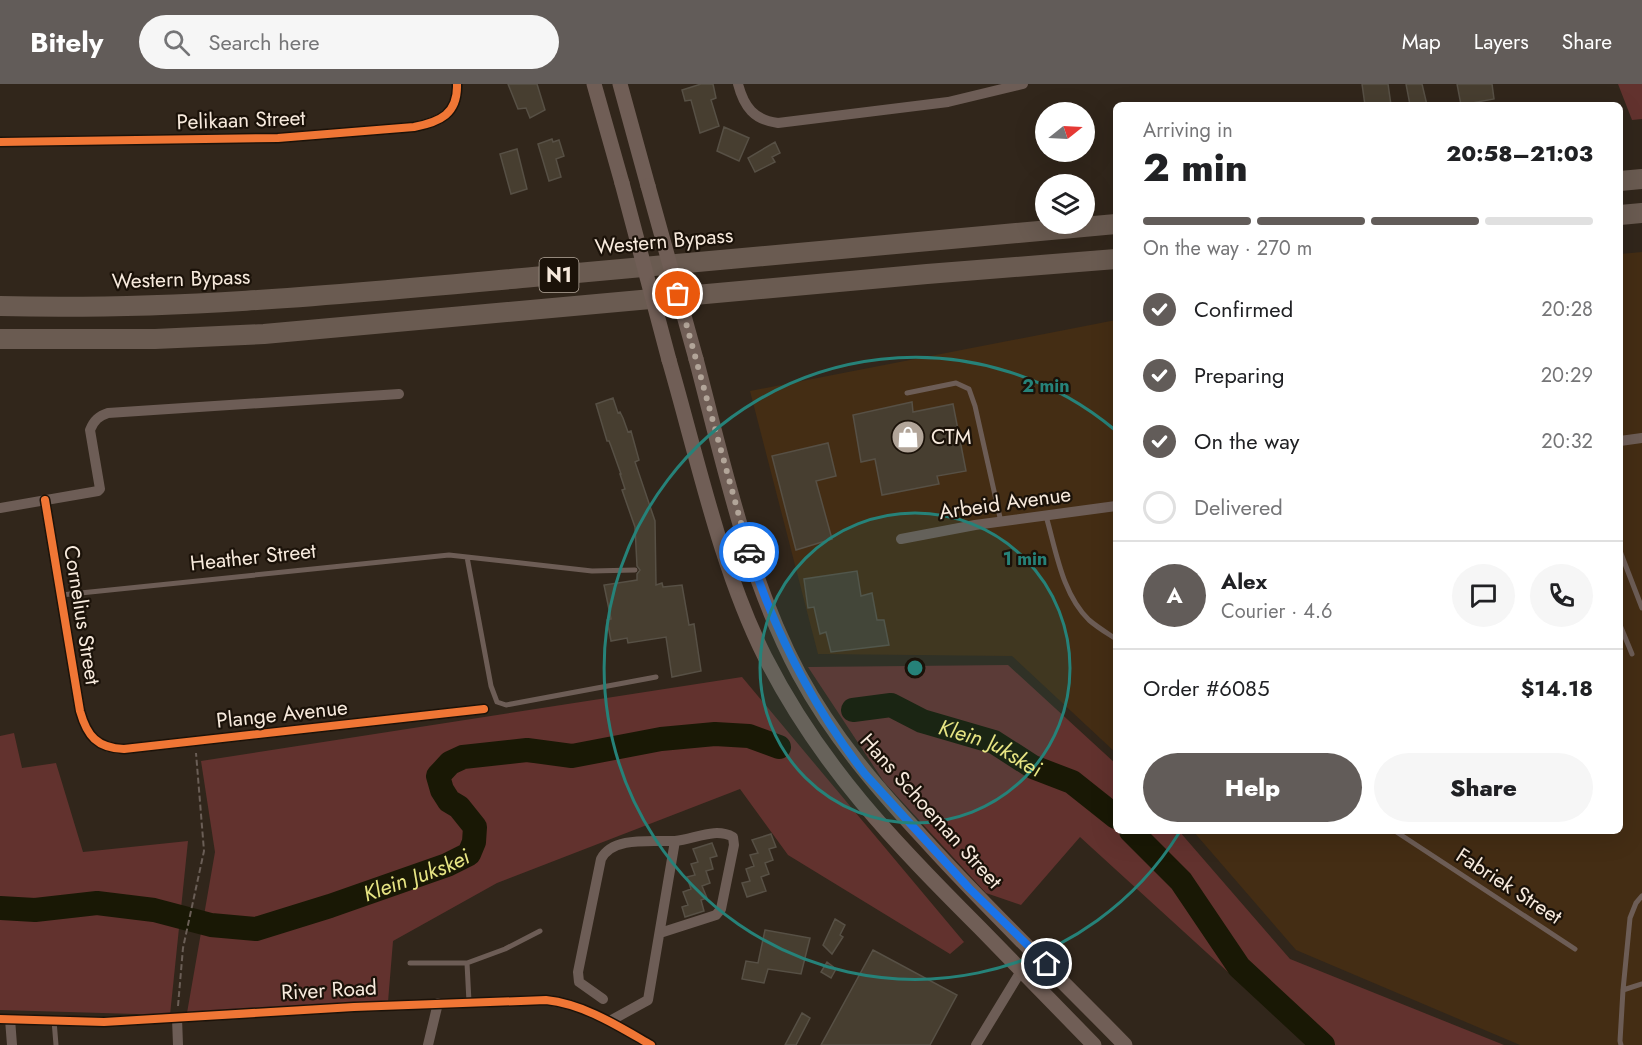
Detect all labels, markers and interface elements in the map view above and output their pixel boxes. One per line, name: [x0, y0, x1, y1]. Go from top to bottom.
search box: [139, 15, 559, 69]
text: Bitely: [30, 22, 103, 63]
icon: search: [160, 26, 193, 59]
text: Search here: [208, 26, 320, 58]
text: Map: [1402, 27, 1441, 57]
text: Layers: [1474, 27, 1529, 57]
text: Share: [1562, 27, 1612, 57]
north arrow: [1035, 102, 1095, 162]
map controls: [1035, 102, 1095, 234]
street label: Pelikaan Street: [176, 103, 306, 137]
text: Arriving in: [1143, 116, 1233, 145]
text: 20:58–21:03: [1446, 137, 1593, 169]
text: 2 min: [1143, 139, 1248, 196]
button: layers: [1035, 174, 1095, 234]
street label: Western Bypass: [594, 220, 734, 262]
text: On the way · 270 m: [1143, 234, 1312, 263]
road number: N1: [540, 258, 578, 292]
street label: Western Bypass: [111, 262, 251, 296]
pin: [652, 268, 703, 319]
icon: bag: [661, 277, 694, 310]
icon: check: [1143, 293, 1176, 326]
text: Confirmed: [1194, 293, 1293, 325]
text: 20:28: [1541, 295, 1593, 324]
icon: check: [1143, 359, 1176, 392]
text: Preparing: [1194, 359, 1285, 391]
text: 20:29: [1541, 361, 1593, 390]
text: 2 min: [1022, 373, 1070, 399]
shop icon: CTM: [890, 419, 926, 455]
place label: CTM: [931, 422, 972, 452]
icon: check: [1143, 425, 1176, 458]
text: On the way: [1194, 425, 1299, 457]
text: 20:32: [1541, 427, 1593, 456]
street label: Arbeid Avenue: [937, 479, 1073, 527]
text: Delivered: [1194, 491, 1283, 523]
courier: [719, 522, 779, 582]
street label: Heather Street: [189, 535, 317, 579]
icon: car: [733, 536, 766, 569]
street label: Cornelius Street: [56, 543, 108, 687]
text: 1 min: [1003, 546, 1047, 572]
button: chat: [1452, 564, 1515, 627]
button: phone: [1530, 564, 1593, 627]
text: Alex: [1221, 565, 1267, 597]
text: A: [1166, 579, 1183, 611]
text: Courier · 4.6: [1221, 597, 1333, 626]
centre of rings: [905, 658, 925, 678]
text: Order #6085: [1143, 672, 1270, 704]
text: $14.18: [1521, 672, 1593, 704]
street label: Plange Avenue: [215, 692, 349, 736]
water label: Klein Jukskei: [935, 711, 1047, 785]
street label: Hans Schoeman Street: [853, 727, 1009, 895]
button: Help: [1143, 753, 1362, 822]
button: Share: [1374, 753, 1593, 822]
water label: Klein Jukskei: [359, 840, 475, 909]
street label: Fabriek Street: [1450, 840, 1568, 932]
pin: [1021, 938, 1072, 989]
icon: home: [1030, 947, 1063, 980]
street label: River Road: [280, 973, 378, 1007]

